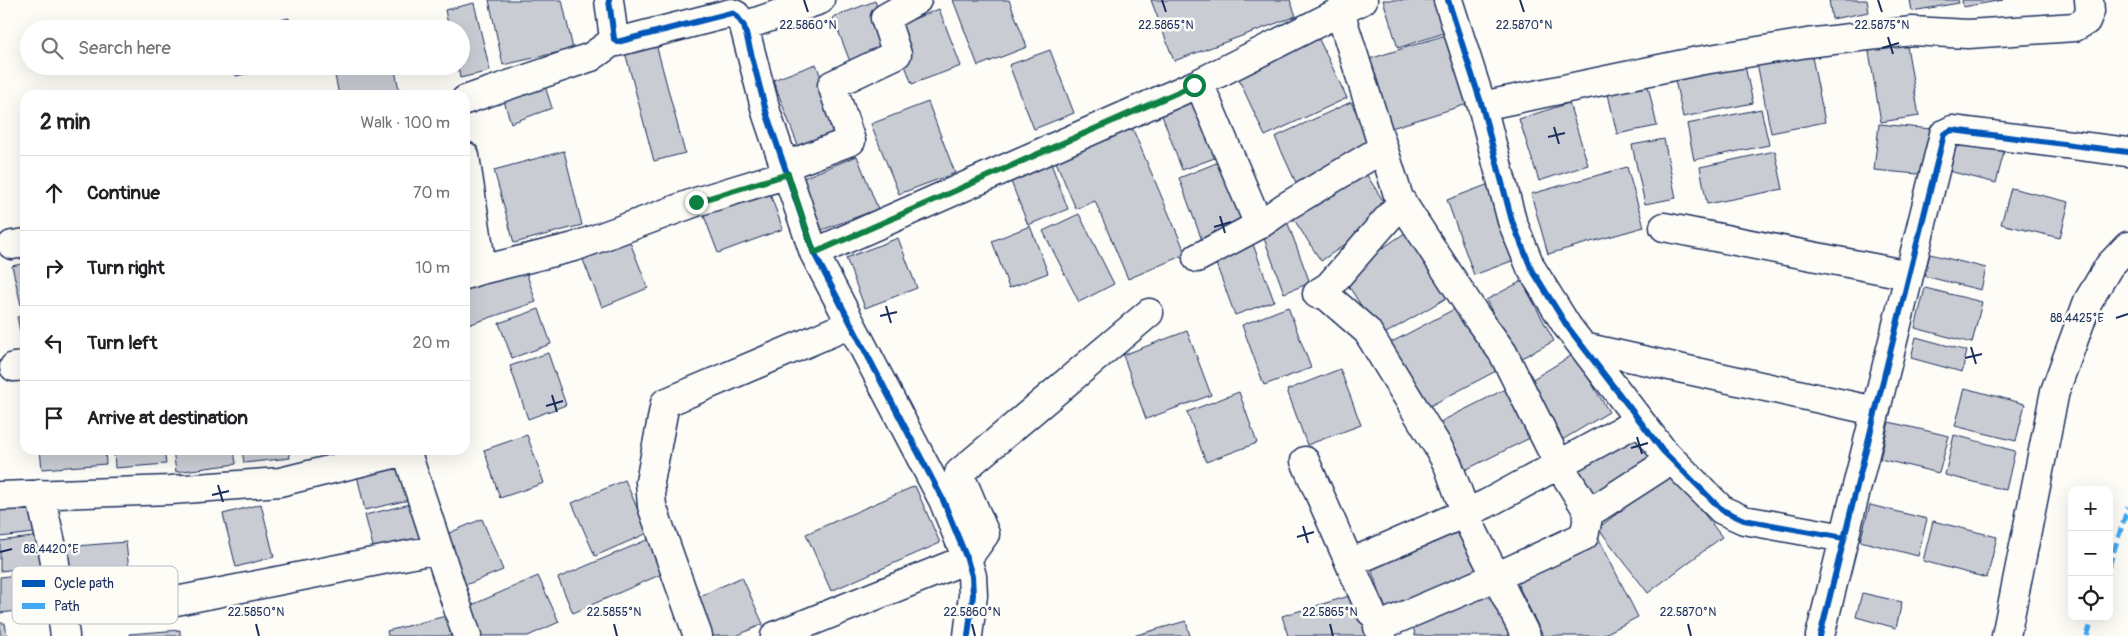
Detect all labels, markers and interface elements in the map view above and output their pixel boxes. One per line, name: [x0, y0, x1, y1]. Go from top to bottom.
text: 22.5860°N: [779, 18, 837, 33]
text: 22.5865°N: [1138, 18, 1194, 33]
text: 22.5870°N: [1496, 18, 1552, 33]
text: 22.5875°N: [1855, 18, 1909, 33]
search box: [20, 20, 470, 75]
icon: search: [38, 34, 66, 62]
text: Search here: [78, 36, 171, 60]
route start: [1183, 74, 1206, 97]
text: 2 min: [40, 109, 90, 136]
text: Walk · 100 m: [361, 113, 450, 133]
icon: ahead: [40, 179, 68, 207]
text: Continue: [87, 181, 160, 205]
text: 70 m: [413, 183, 450, 203]
route end: [685, 191, 708, 214]
icon: right: [40, 254, 68, 282]
text: Turn right: [87, 256, 165, 280]
text: 10 m: [415, 258, 450, 278]
text: 88.4425°E: [2050, 311, 2104, 326]
icon: left: [40, 329, 68, 357]
text: Turn left: [87, 331, 157, 355]
text: 20 m: [412, 333, 450, 353]
icon: arrive: [40, 404, 68, 432]
text: Arrive at destination: [87, 406, 248, 430]
map controls: [2068, 486, 2113, 621]
button: +: [2068, 486, 2113, 531]
button: −: [2068, 531, 2113, 576]
text: 88.4420°E: [23, 542, 79, 557]
legend: [12, 566, 178, 624]
text: Cycle path: [54, 575, 114, 592]
button: locate: [2068, 576, 2113, 621]
text: Path: [54, 598, 79, 615]
text: 22.5850°N: [228, 605, 284, 620]
text: 22.5855°N: [587, 605, 641, 620]
text: 22.5860°N: [943, 605, 1001, 620]
text: 22.5865°N: [1302, 605, 1358, 620]
text: 22.5870°N: [1660, 605, 1716, 620]

